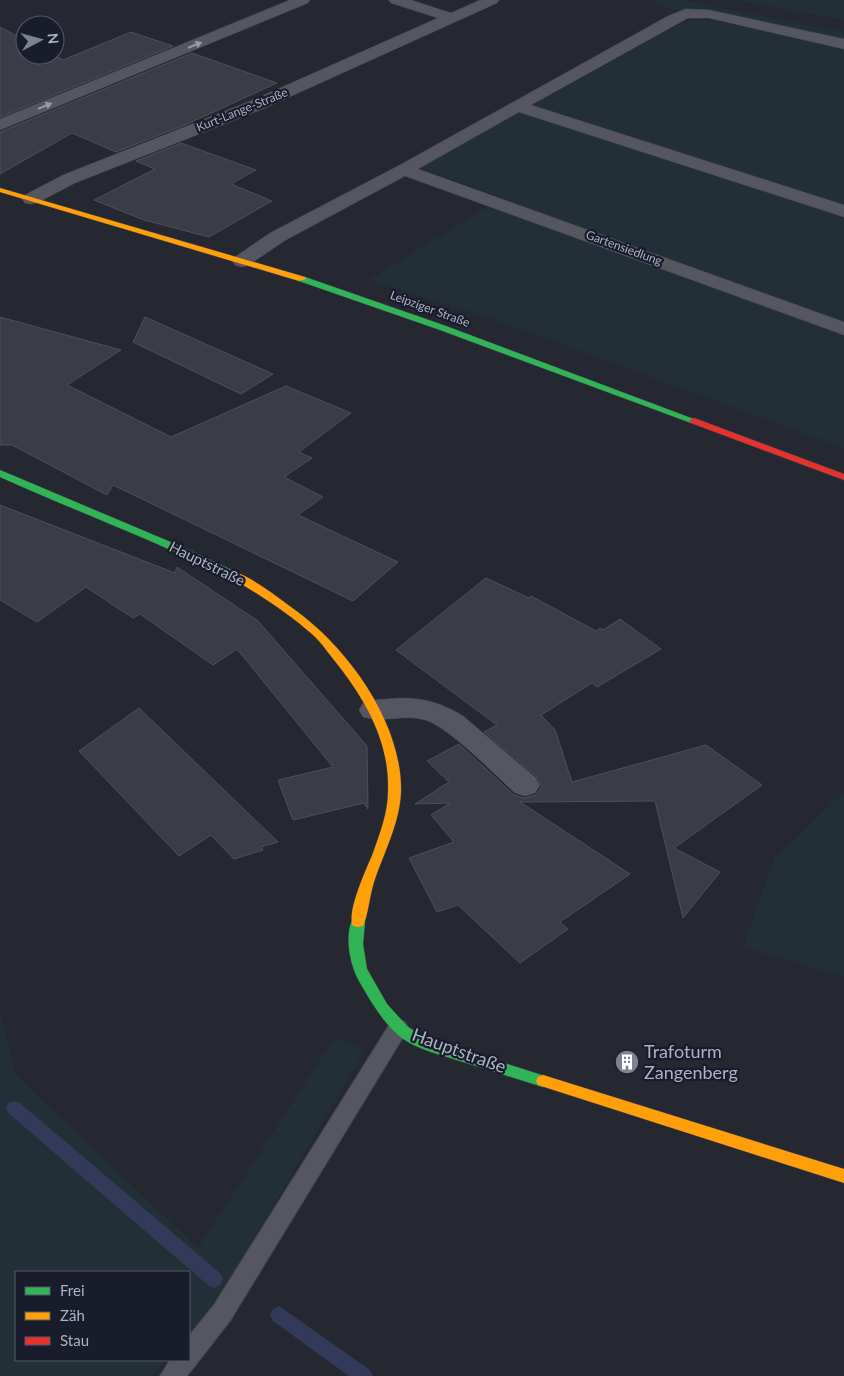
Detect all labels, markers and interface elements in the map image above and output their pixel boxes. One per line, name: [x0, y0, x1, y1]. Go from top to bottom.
north arrow: [15, 15, 65, 65]
text: N: [44, 32, 62, 45]
one-way arrow: [188, 40, 202, 48]
street label: Kurt-Lange-Straße: [194, 84, 290, 135]
one-way arrow: [38, 102, 52, 110]
street label: Gartensiedlung: [584, 227, 664, 268]
street label: Leipziger Straße: [388, 287, 472, 330]
street label: Hauptstraße: [167, 537, 248, 589]
street label: Hauptstraße: [409, 1023, 509, 1077]
place label: Trafoturm Zangenberg: [644, 1040, 738, 1083]
building icon: Trafoturm Zangenberg: [614, 1049, 640, 1075]
legend: [15, 1271, 190, 1361]
text: Frei: [60, 1281, 85, 1299]
text: Zäh: [60, 1306, 85, 1324]
text: Stau: [60, 1331, 89, 1349]

